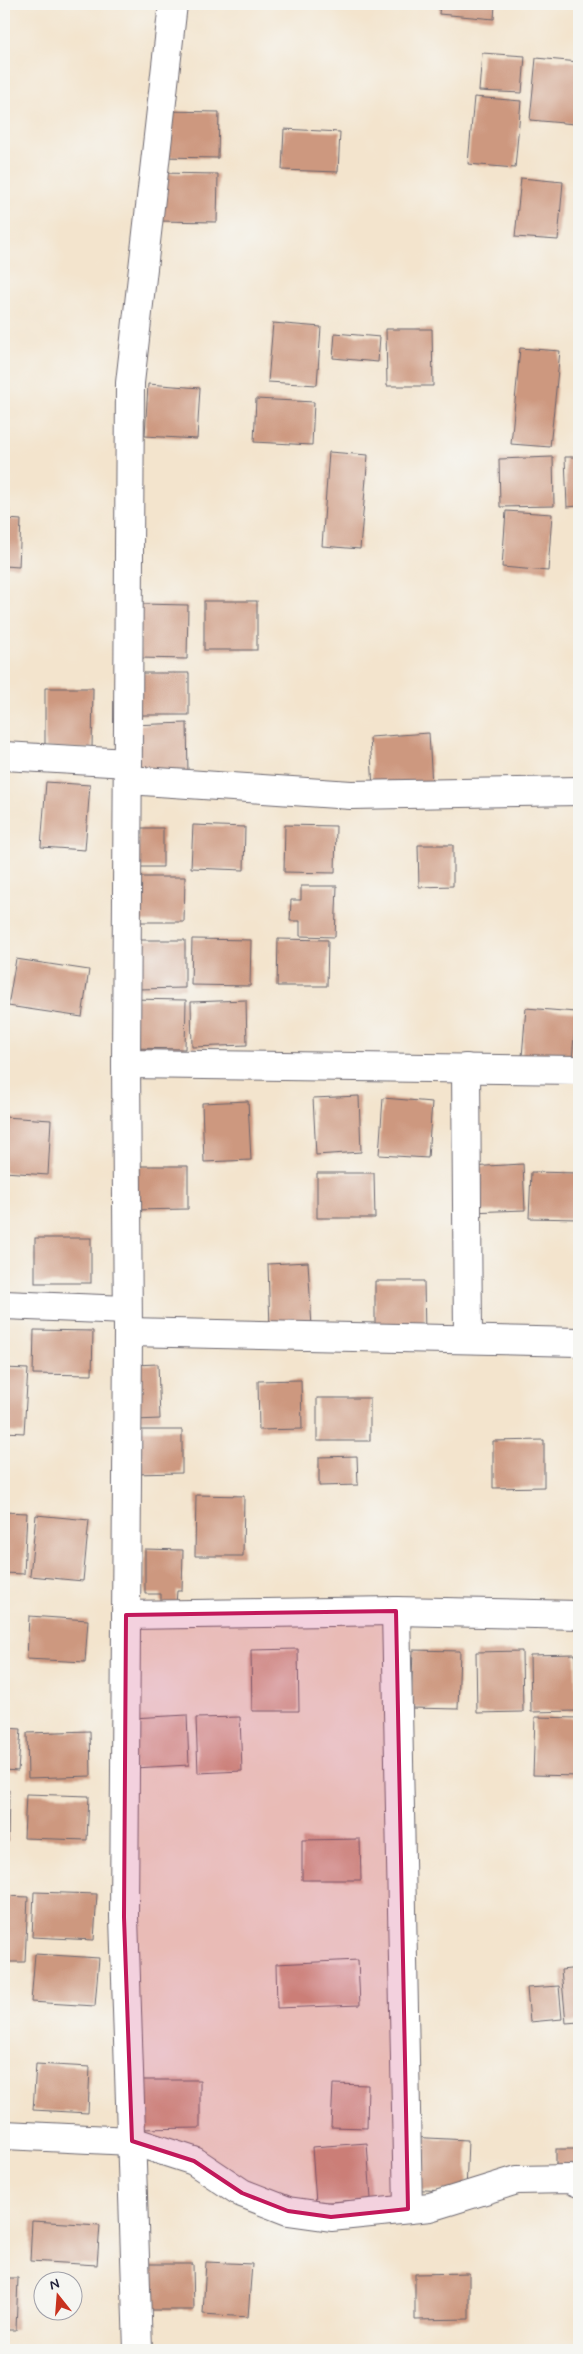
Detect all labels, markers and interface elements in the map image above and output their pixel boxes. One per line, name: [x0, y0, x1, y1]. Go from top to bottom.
north arrow: [32, 2272, 82, 2322]
text: N: [47, 2275, 62, 2294]

